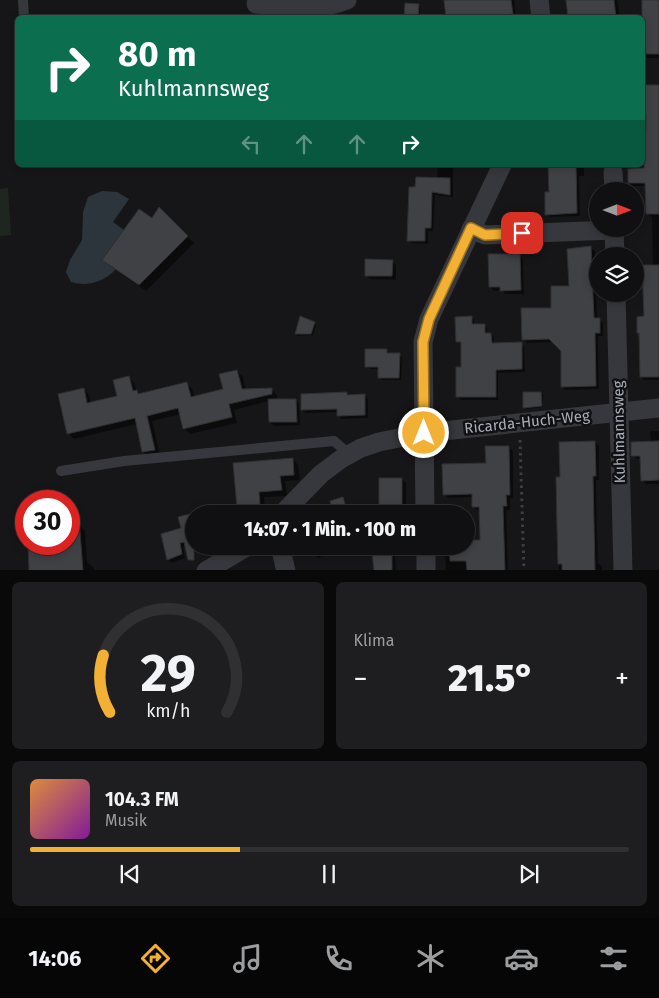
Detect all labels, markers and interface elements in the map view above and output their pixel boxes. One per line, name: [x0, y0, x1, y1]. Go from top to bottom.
text: 80 m: [118, 33, 197, 75]
icon: right: [35, 35, 100, 100]
text: Kuhlmannsweg: [118, 75, 269, 102]
icon: left: [237, 130, 265, 158]
icon: ahead: [290, 130, 318, 158]
icon: ahead: [343, 130, 371, 158]
icon: right: [396, 130, 424, 158]
north arrow: [589, 182, 644, 238]
map controls: [589, 182, 644, 302]
pin: [501, 212, 543, 254]
icon: arrive: [508, 219, 536, 247]
button: layers: [589, 247, 644, 302]
street label: Kuhlmannsweg: [609, 380, 629, 484]
position arrow: [397, 406, 449, 458]
street label: Ricarda-Huch-Weg: [463, 406, 591, 438]
speed limit sign: 30: [15, 490, 80, 555]
text: 14:07 · 1 Min. · 100 m: [244, 518, 416, 541]
text: Klima: [354, 631, 395, 650]
text: 29: [140, 642, 195, 705]
text: 21.5°: [448, 655, 535, 701]
text: −: [354, 662, 368, 695]
text: +: [615, 662, 629, 695]
text: km/h: [146, 700, 190, 722]
text: 104.3 FM: [105, 788, 179, 811]
text: Musik: [105, 811, 147, 830]
icon: previous: [116, 860, 144, 888]
icon: pause: [315, 860, 343, 888]
icon: next: [515, 860, 543, 888]
icon: directions: [138, 941, 173, 976]
icon: music: [230, 941, 265, 976]
icon: phone: [321, 941, 356, 976]
icon: climate: [413, 941, 448, 976]
icon: car: [504, 941, 539, 976]
icon: filters: [596, 941, 631, 976]
text: 14:06: [28, 945, 81, 972]

